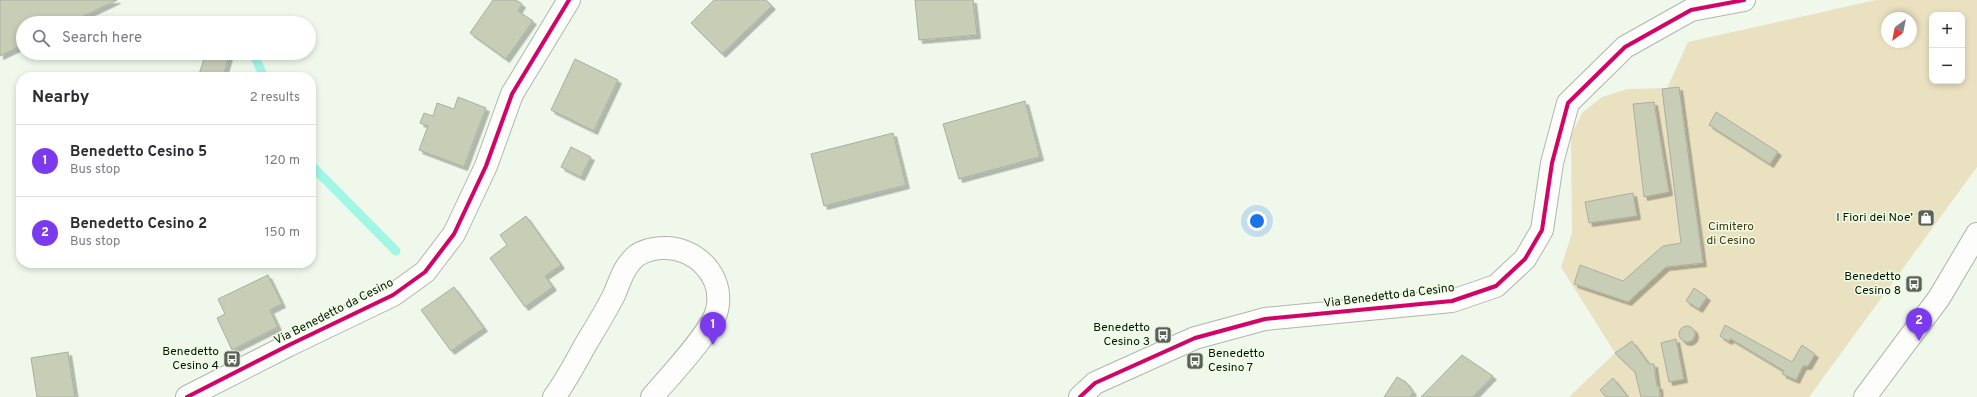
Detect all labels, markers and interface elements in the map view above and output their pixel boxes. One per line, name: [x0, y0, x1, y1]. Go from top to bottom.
north arrow: [1881, 12, 1917, 48]
map controls: [1929, 12, 1965, 84]
button: +: [1929, 12, 1965, 48]
search box: [16, 16, 316, 60]
icon: search: [30, 27, 52, 49]
text: Search here: [62, 29, 142, 48]
button: −: [1929, 48, 1965, 84]
text: Nearby: [32, 87, 89, 109]
text: 2 results: [250, 90, 300, 106]
text: Benedetto Cesino 5: [70, 143, 207, 162]
text: 1: [42, 153, 48, 169]
text: 120 m: [265, 153, 300, 169]
text: Bus stop: [70, 162, 120, 178]
shop icon: I Fiori dei Noe’: [1916, 208, 1936, 228]
place label: I Fiori dei Noe’: [1836, 210, 1913, 226]
your location: [1247, 211, 1267, 231]
text: Benedetto Cesino 2: [70, 215, 207, 234]
park label: Cimitero di Cesino: [1706, 219, 1756, 249]
text: 2: [41, 225, 49, 241]
text: 150 m: [265, 225, 300, 241]
text: Bus stop: [70, 234, 120, 250]
place label: Benedetto Cesino 8: [1844, 269, 1901, 299]
bus stop icon: Benedetto Cesino 8: [1904, 274, 1924, 294]
street label: Via Benedetto da Cesino: [272, 275, 397, 349]
street label: Via Benedetto da Cesino: [1323, 280, 1456, 312]
pin: 2: [1906, 308, 1932, 341]
pin: 1: [700, 312, 726, 345]
place label: Benedetto Cesino 3: [1093, 320, 1150, 350]
bus stop icon: Benedetto Cesino 3: [1153, 325, 1173, 345]
place label: Benedetto Cesino 4: [162, 344, 219, 374]
place label: Benedetto Cesino 7: [1208, 346, 1265, 376]
bus stop icon: Benedetto Cesino 4: [222, 349, 242, 369]
bus stop icon: Benedetto Cesino 7: [1185, 351, 1205, 371]

